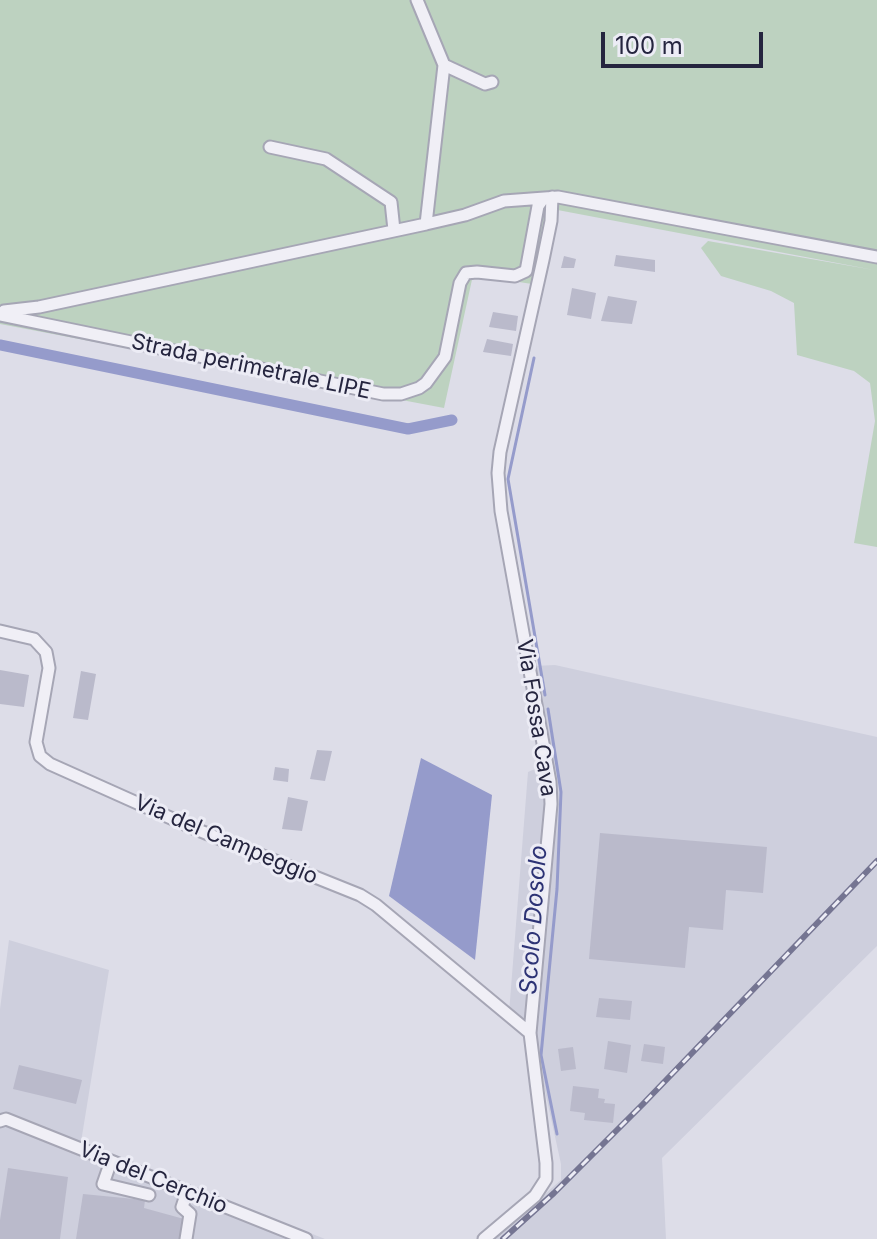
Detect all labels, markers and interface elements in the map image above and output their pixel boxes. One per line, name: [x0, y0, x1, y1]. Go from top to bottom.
scale bar: [605, 16, 767, 66]
text: 100 m: [615, 31, 683, 60]
street label: Strada perimetrale LIPE: [129, 329, 373, 405]
street label: Via Fossa Cava: [511, 637, 561, 799]
street label: Via del Campeggio: [130, 789, 322, 891]
water label: Scolo Dosolo: [514, 844, 554, 996]
street label: Via del Cerchio: [75, 1136, 231, 1220]

